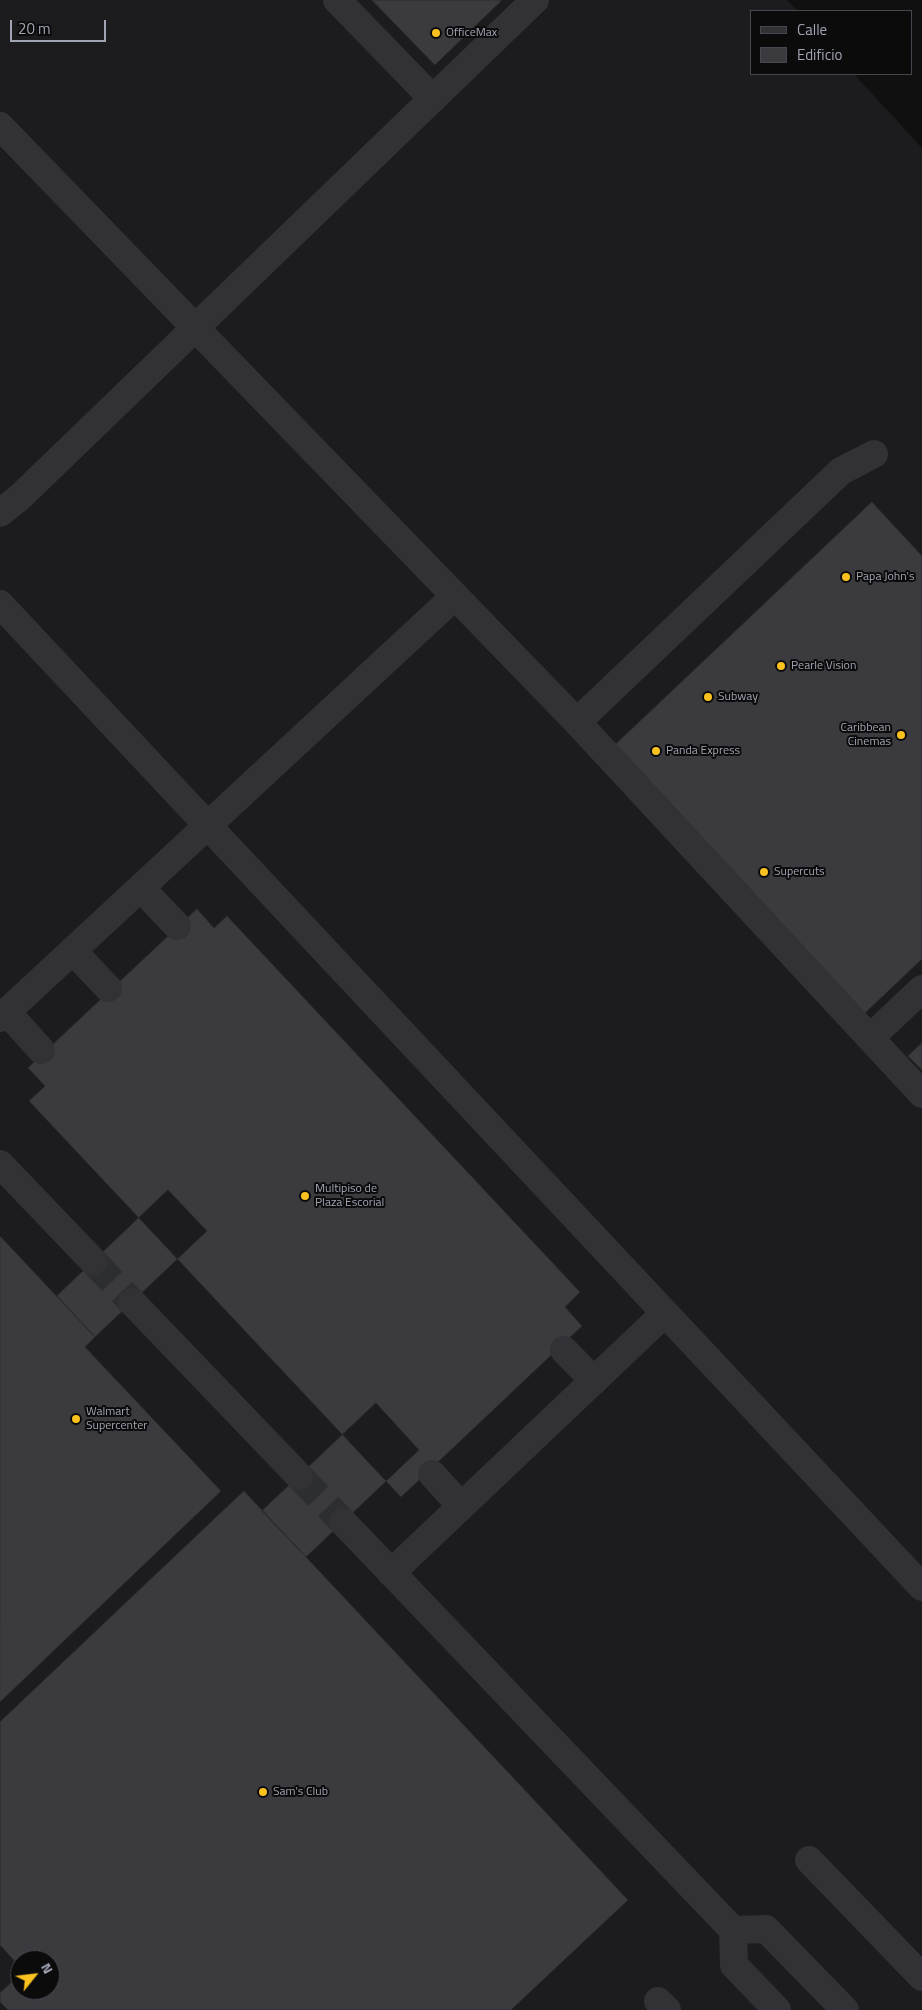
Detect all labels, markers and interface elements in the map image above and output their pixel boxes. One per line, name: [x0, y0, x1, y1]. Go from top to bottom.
scale bar: [12, 10, 109, 42]
legend: [750, 10, 912, 75]
text: 20 m: [18, 17, 51, 40]
text: Calle: [797, 18, 827, 41]
place label: OfficeMax: [446, 26, 497, 40]
marker: OfficeMax: [430, 27, 442, 39]
text: Edificio: [797, 43, 842, 66]
place label: Papa John's: [856, 570, 915, 584]
marker: Papa John's: [840, 571, 852, 583]
place label: Pearle Vision: [791, 659, 856, 673]
marker: Pearle Vision: [775, 660, 787, 672]
place label: Subway: [718, 690, 758, 704]
marker: Subway: [702, 691, 714, 703]
place label: Caribbean Cinemas: [841, 721, 891, 749]
marker: Caribbean Cinemas: [895, 729, 907, 741]
place label: Panda Express: [666, 744, 740, 758]
marker: Panda Express: [650, 745, 662, 757]
place label: Supercuts: [774, 865, 825, 879]
marker: Supercuts: [758, 866, 770, 878]
place label: Multipiso de Plaza Escorial: [315, 1182, 384, 1210]
marker: Multipiso de Plaza Escorial: [299, 1190, 311, 1202]
place label: Walmart Supercenter: [86, 1405, 147, 1433]
marker: Walmart Supercenter: [70, 1413, 82, 1425]
place label: Sam's Club: [273, 1785, 328, 1799]
marker: Sam's Club: [257, 1786, 269, 1798]
north arrow: [10, 1950, 60, 2000]
text: N: [36, 1959, 59, 1977]

